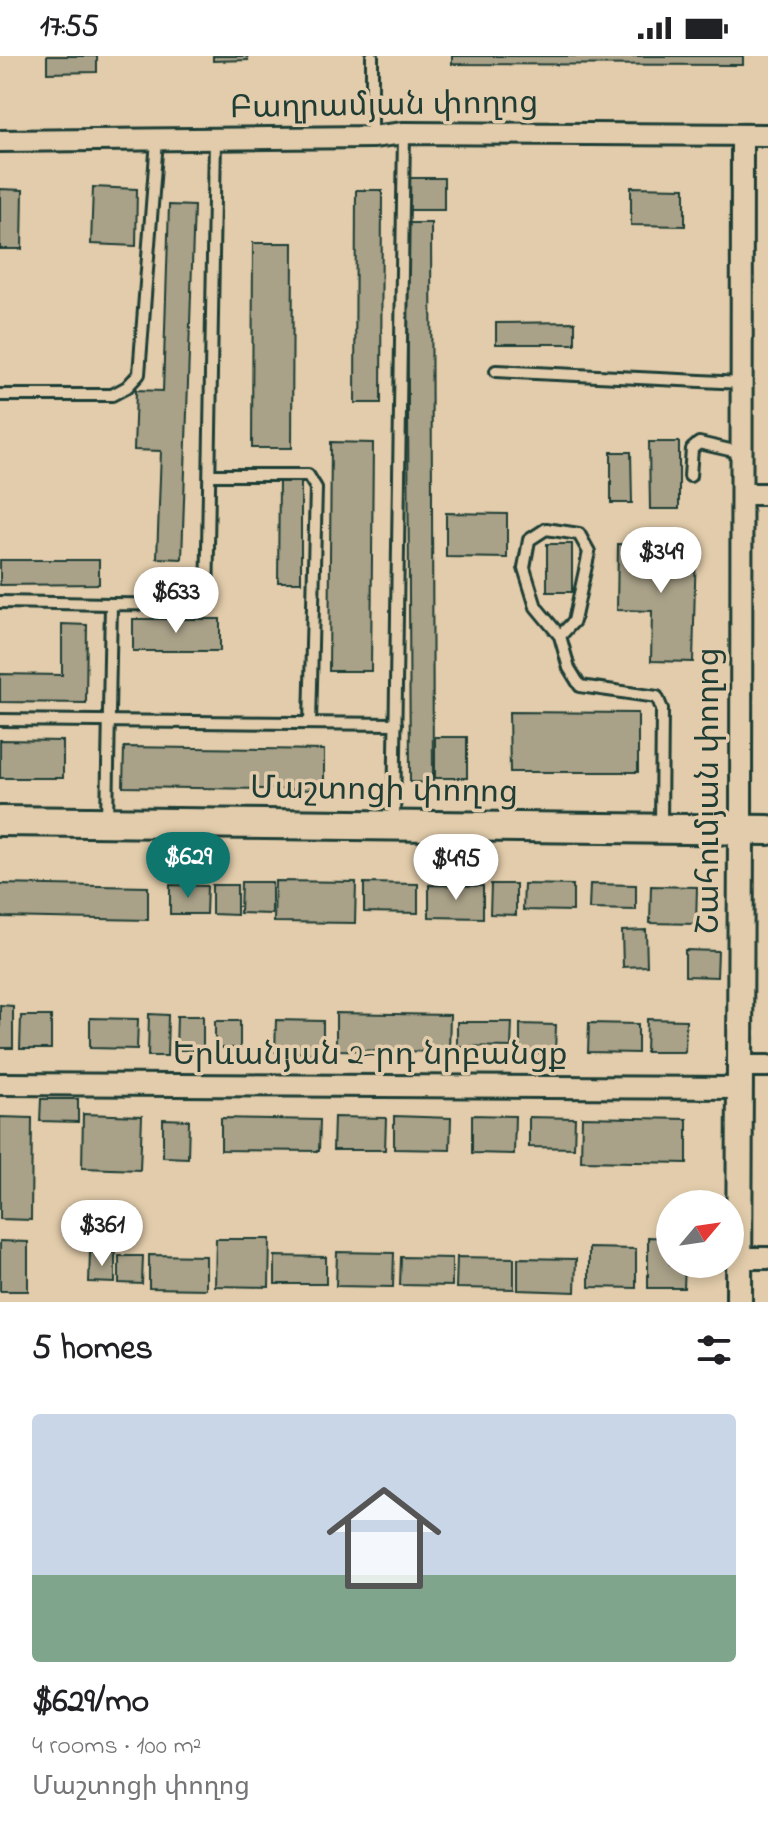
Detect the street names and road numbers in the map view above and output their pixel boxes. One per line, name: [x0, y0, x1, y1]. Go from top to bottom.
street label: Բաղրամյան փողոց: [229, 81, 539, 133]
street label: Շահումյան փողոց: [687, 647, 734, 935]
street label: Մաշտոցի փողոց: [250, 766, 518, 818]
street label: Երևանյան 2-րդ նրբանցք: [172, 1033, 568, 1080]

